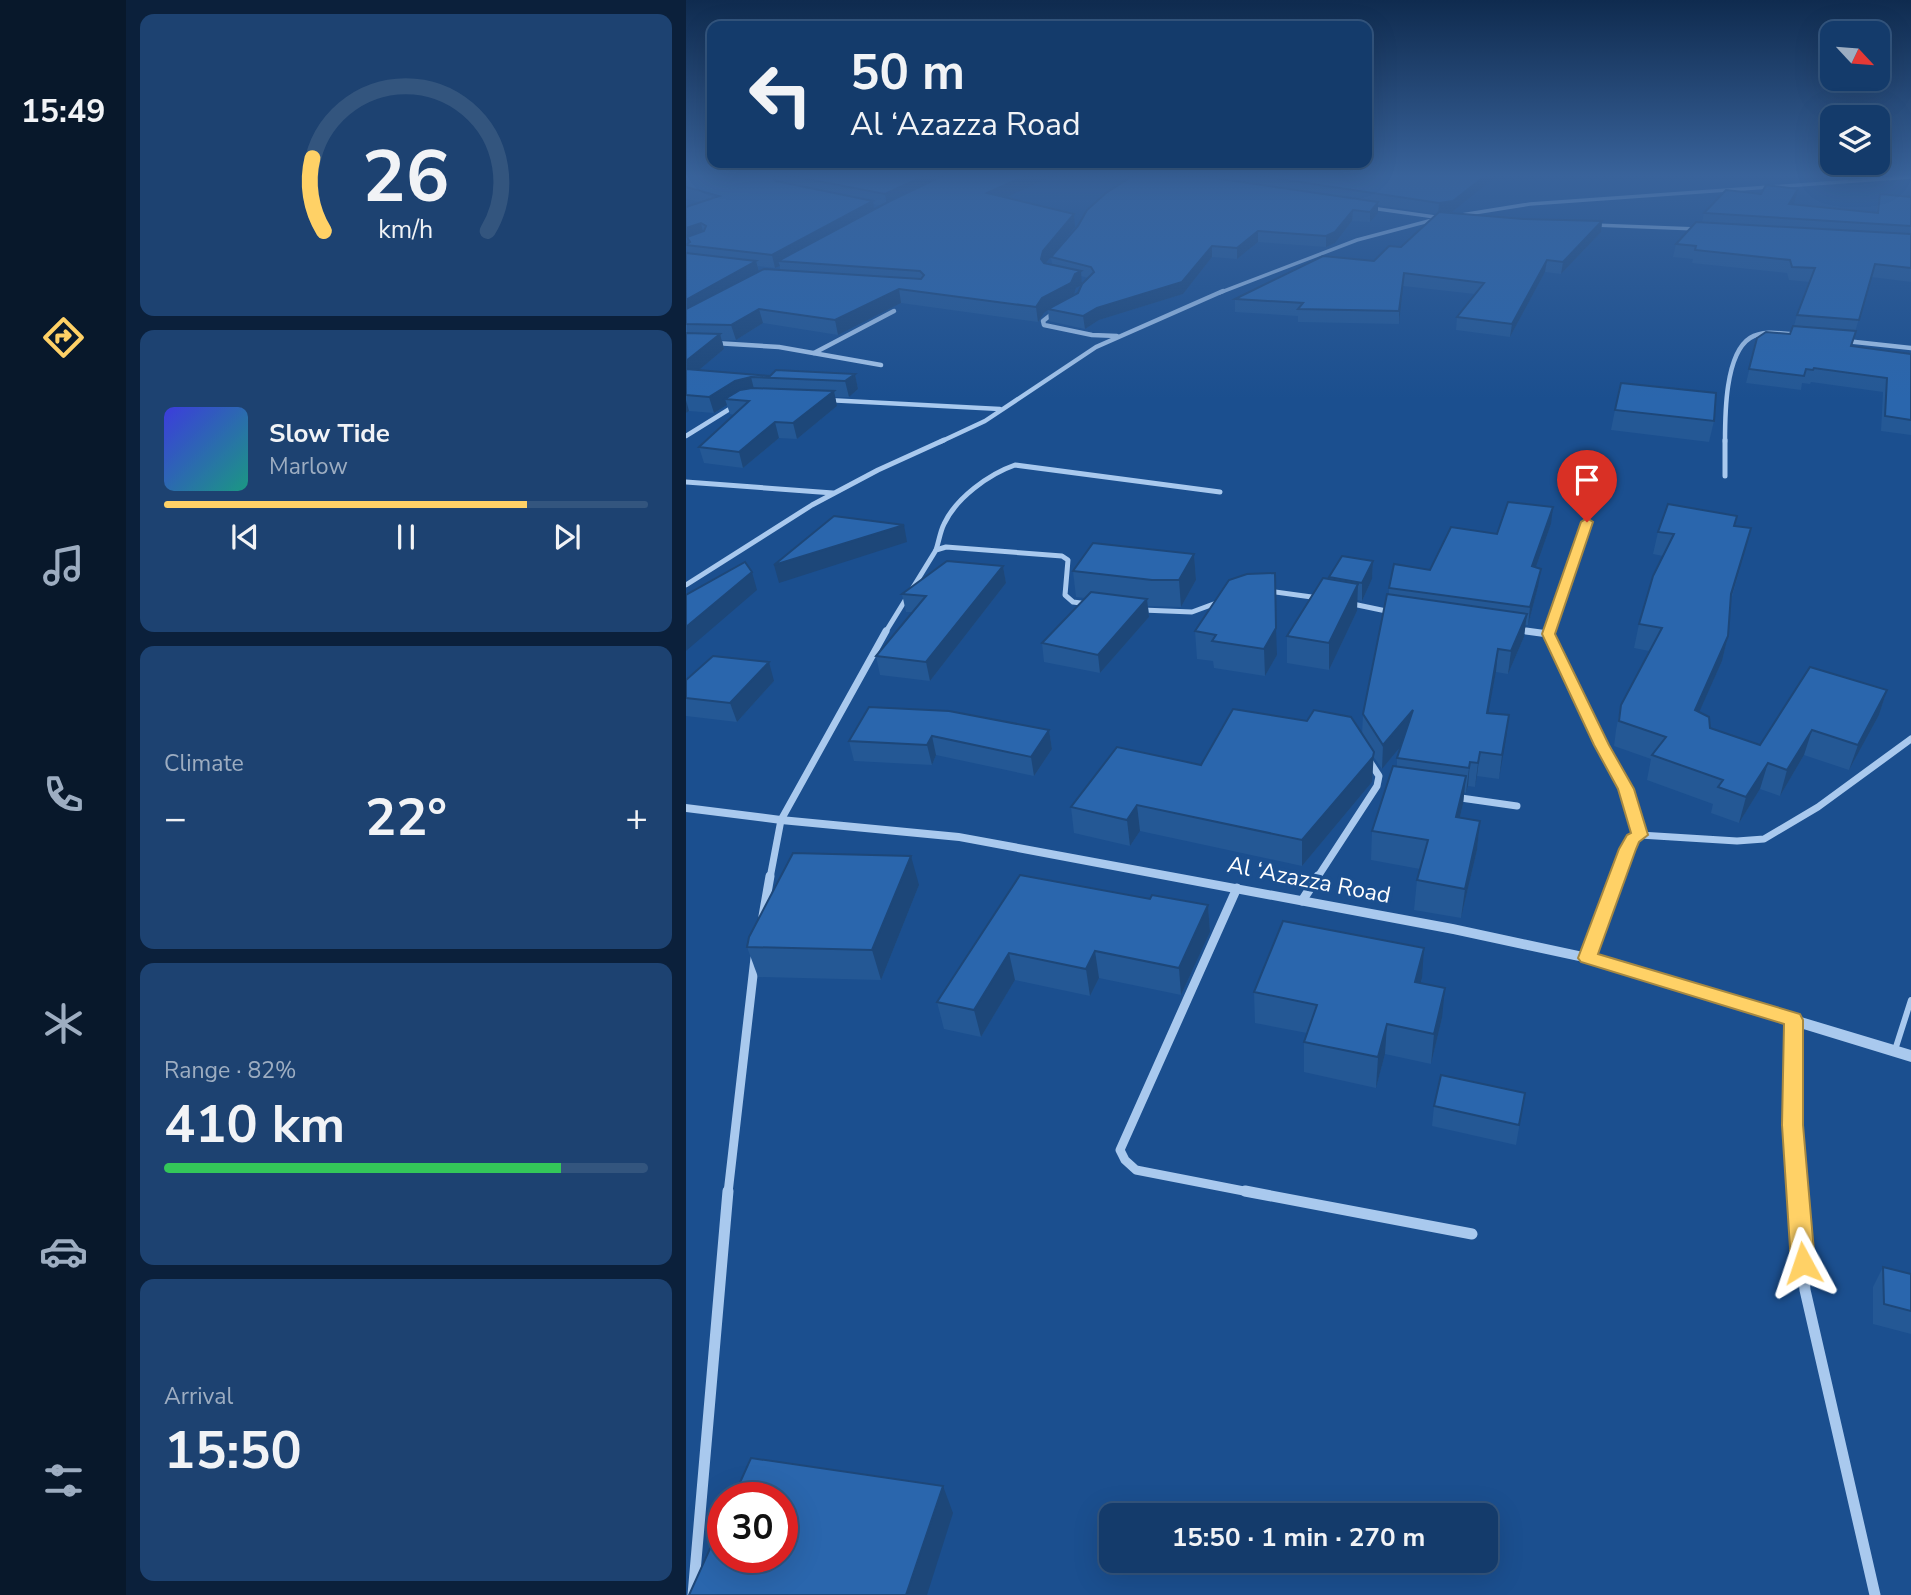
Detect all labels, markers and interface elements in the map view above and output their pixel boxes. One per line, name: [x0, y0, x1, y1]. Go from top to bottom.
north arrow: [1820, 21, 1890, 91]
map controls: [1820, 21, 1890, 175]
text: 50 m: [850, 39, 965, 106]
icon: left: [735, 49, 826, 140]
text: 15:49: [21, 90, 105, 133]
text: Al ‘Azazza Road: [850, 103, 1081, 146]
button: layers: [1820, 105, 1890, 175]
text: 26: [362, 127, 450, 227]
text: km/h: [378, 213, 434, 247]
icon: directions: [39, 313, 88, 362]
text: Slow Tide: [269, 416, 390, 451]
pin: [1557, 450, 1617, 522]
text: Marlow: [269, 451, 348, 482]
icon: arrive: [1568, 461, 1606, 499]
icon: previous: [226, 518, 264, 556]
icon: pause: [387, 518, 425, 556]
icon: next: [548, 518, 586, 556]
icon: music: [39, 541, 88, 590]
text: Climate: [164, 748, 244, 779]
icon: phone: [39, 770, 88, 819]
text: 22°: [365, 782, 447, 853]
text: −: [164, 793, 187, 844]
text: +: [625, 793, 648, 844]
street label: Al ‘Azazza Road: [1225, 849, 1393, 911]
icon: climate: [39, 999, 88, 1048]
text: Range · 82%: [164, 1055, 296, 1086]
text: 410 km: [164, 1089, 345, 1160]
position arrow: [1766, 1226, 1840, 1300]
icon: car: [39, 1227, 88, 1276]
text: Arrival: [164, 1381, 233, 1412]
text: 15:50: [164, 1415, 302, 1486]
icon: filters: [39, 1456, 88, 1505]
speed limit sign: 30: [707, 1482, 798, 1573]
text: 15:50 · 1 min · 270 m: [1172, 1520, 1425, 1555]

